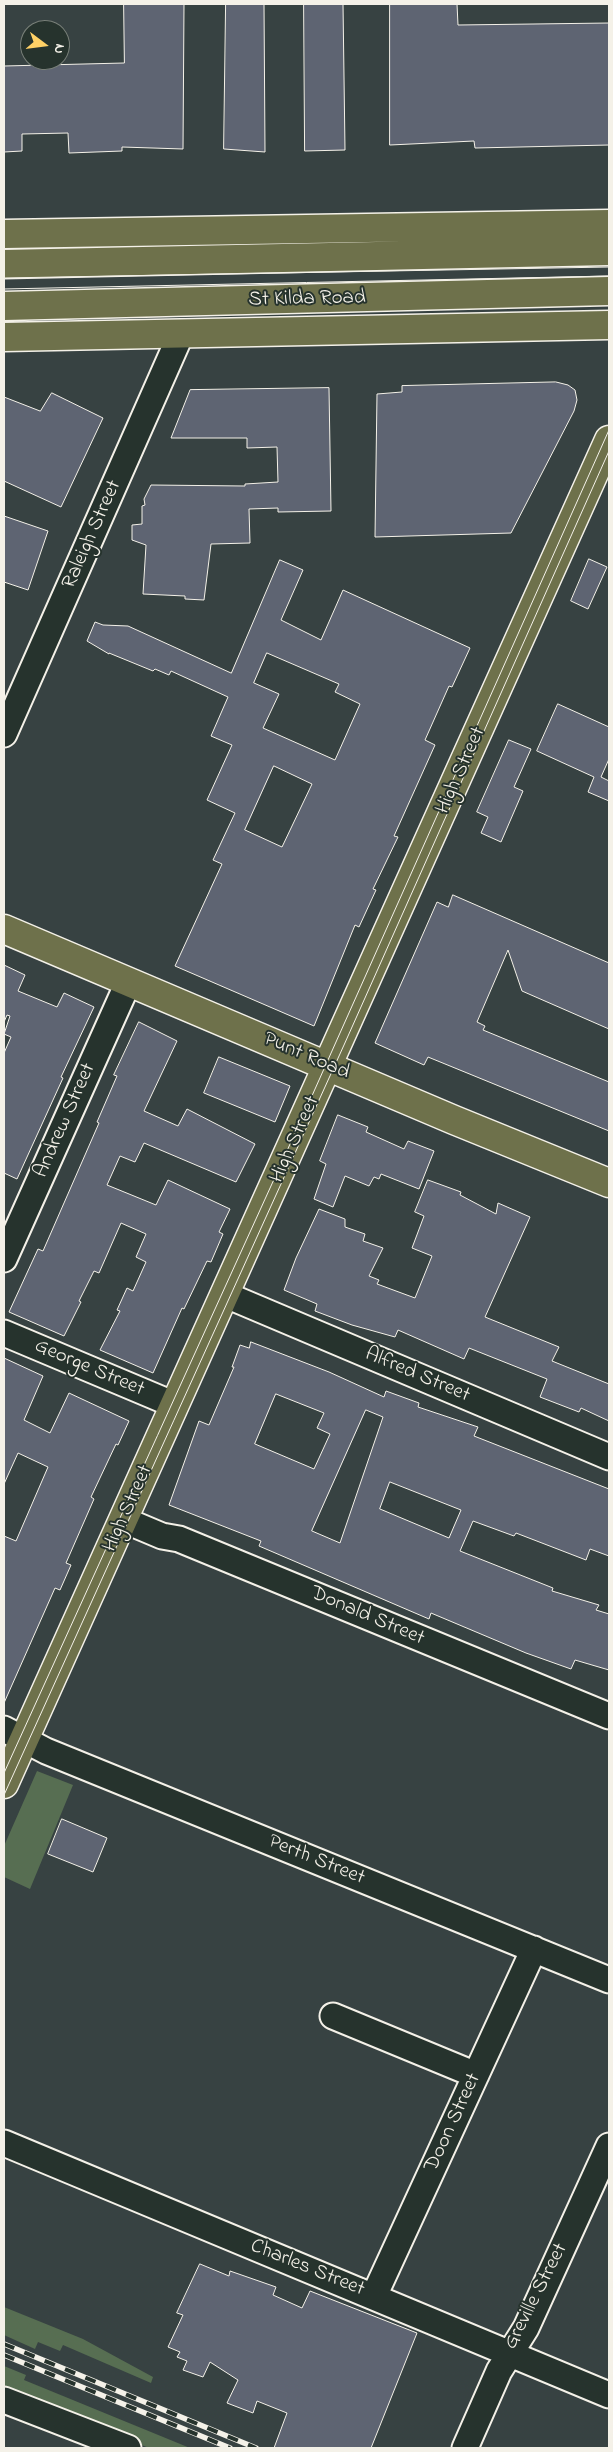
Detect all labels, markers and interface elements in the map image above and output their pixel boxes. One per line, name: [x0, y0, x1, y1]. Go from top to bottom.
north arrow: [20, 20, 70, 70]
text: N: [48, 41, 70, 56]
street label: St Kilda Road: [248, 286, 366, 314]
street label: Raleigh Street: [58, 477, 128, 593]
street label: High Street: [432, 724, 492, 818]
street label: Punt Road: [259, 1028, 353, 1086]
street label: Andrew Street: [29, 1060, 103, 1182]
street label: High Street: [266, 1093, 326, 1187]
street label: George Street: [30, 1335, 148, 1403]
street label: Alfred Street: [361, 1343, 473, 1409]
street label: High Street: [99, 1462, 159, 1556]
street label: Donald Street: [306, 1582, 428, 1652]
street label: Perth Street: [264, 1830, 368, 1892]
street label: Doon Street: [420, 2070, 488, 2176]
street label: Charles Street: [246, 2235, 368, 2303]
street label: Greville Street: [500, 2240, 574, 2354]

